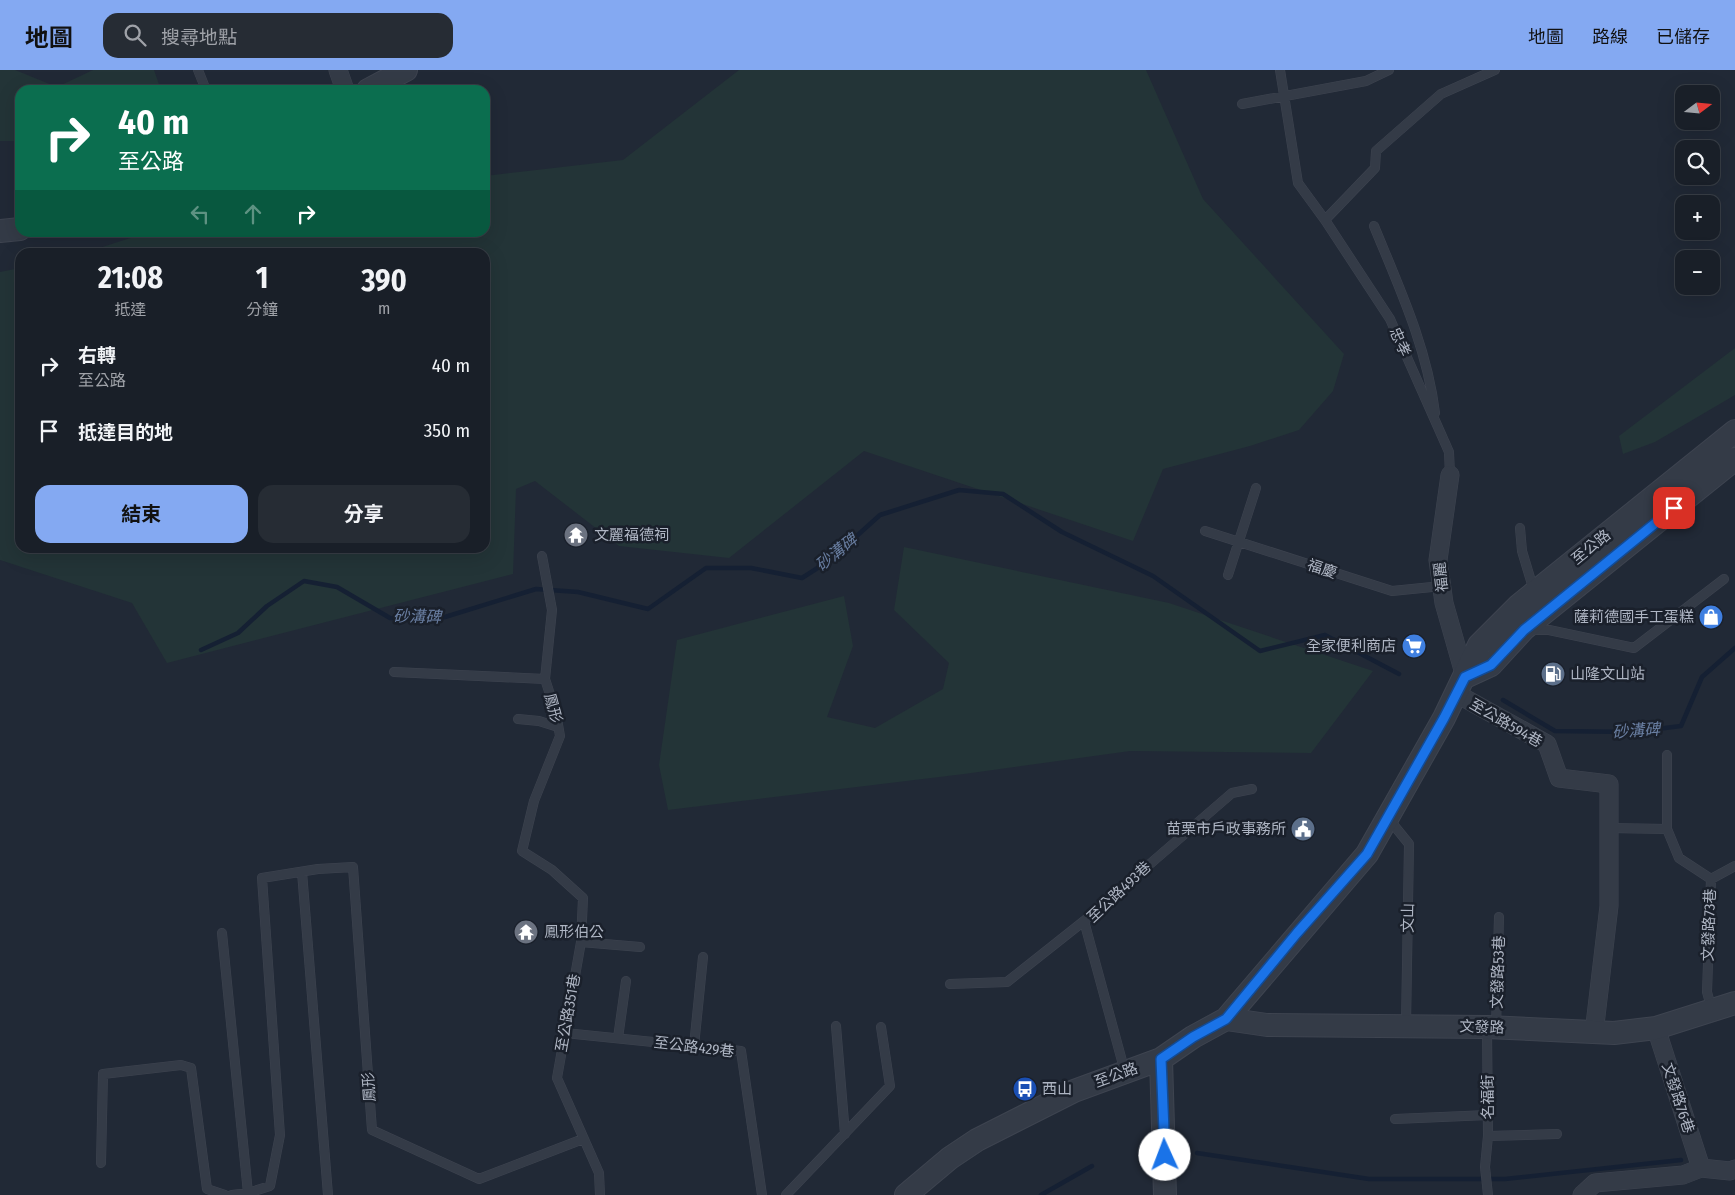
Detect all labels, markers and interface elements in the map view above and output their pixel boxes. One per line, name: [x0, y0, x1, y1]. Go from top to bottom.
search box: [103, 13, 453, 58]
icon: search: [121, 21, 149, 49]
text: 地圖: [25, 24, 73, 52]
text: 搜尋地點: [161, 26, 237, 49]
text: 地圖: [1528, 26, 1564, 48]
text: 路線: [1592, 26, 1628, 48]
text: 已儲存: [1656, 26, 1710, 48]
north arrow: [1675, 85, 1720, 130]
map controls: [1675, 85, 1720, 295]
text: 40 m: [118, 101, 189, 143]
icon: right: [35, 105, 100, 170]
button: search: [1675, 140, 1720, 185]
text: 至公路: [118, 148, 184, 175]
button: +: [1675, 195, 1720, 240]
icon: left: [186, 200, 214, 228]
icon: ahead: [239, 200, 267, 228]
icon: right: [292, 200, 320, 228]
button: −: [1675, 250, 1720, 295]
text: 21:08: [98, 260, 163, 296]
text: 1: [256, 260, 269, 296]
text: 390: [361, 263, 407, 299]
text: m: [378, 299, 390, 318]
text: 抵達: [115, 300, 147, 319]
text: 分鐘: [246, 300, 278, 319]
street label: 忠孝: [1386, 325, 1414, 359]
text: 右轉: [78, 344, 116, 367]
icon: right: [35, 352, 63, 380]
text: 40 m: [432, 354, 470, 377]
text: 至公路: [78, 371, 126, 390]
icon: arrive: [35, 417, 63, 445]
text: 350 m: [424, 419, 470, 442]
text: 抵達目的地: [78, 421, 173, 444]
button: 結束: [35, 485, 248, 543]
button: 分享: [258, 485, 470, 543]
pin: [1653, 487, 1695, 529]
icon: arrive: [1660, 494, 1688, 522]
temple icon: 文麗福德祠: [563, 522, 589, 548]
place label: 文麗福德祠: [594, 526, 669, 544]
street label: 至公路: [1568, 526, 1614, 568]
water label: 砂溝碑: [812, 529, 862, 575]
street label: 福慶: [1305, 556, 1339, 582]
street label: 福麗: [1430, 561, 1452, 593]
shop icon: 薩莉德國手工蛋糕: [1698, 604, 1724, 630]
water label: 砂溝碑: [393, 607, 443, 626]
place label: 薩莉德國手工蛋糕: [1574, 608, 1694, 626]
supermarket icon: 全家便利商店: [1401, 633, 1427, 659]
place label: 全家便利商店: [1306, 637, 1396, 655]
fuel station icon: 山隆文山站: [1540, 661, 1566, 687]
place label: 山隆文山站: [1570, 665, 1645, 683]
street label: 鳳形: [540, 691, 566, 725]
street label: 至公路594巷: [1466, 695, 1546, 751]
water label: 砂溝碑: [1611, 719, 1663, 742]
public building icon: 苗栗市戶政事務所: [1290, 816, 1316, 842]
place label: 苗栗市戶政事務所: [1166, 820, 1286, 838]
street label: 至公路493巷: [1083, 858, 1155, 926]
street label: 文發路73巷: [1699, 888, 1719, 962]
street label: 文山: [1399, 903, 1417, 933]
temple icon: 鳳形伯公: [513, 919, 539, 945]
place label: 鳳形伯公: [544, 923, 604, 941]
street label: 文發路53巷: [1488, 935, 1508, 1009]
street label: 至公路351巷: [552, 973, 584, 1053]
street label: 文發路: [1459, 1017, 1505, 1037]
street label: 至公路429巷: [653, 1033, 735, 1061]
street label: 至公路: [1092, 1059, 1140, 1091]
street label: 文發路76巷: [1658, 1060, 1698, 1136]
street label: 鳳形: [359, 1071, 379, 1103]
street label: 名福街: [1479, 1074, 1497, 1120]
bus stop icon: 西山: [1012, 1076, 1038, 1102]
place label: 西山: [1042, 1080, 1072, 1098]
position arrow: [1138, 1128, 1190, 1180]

